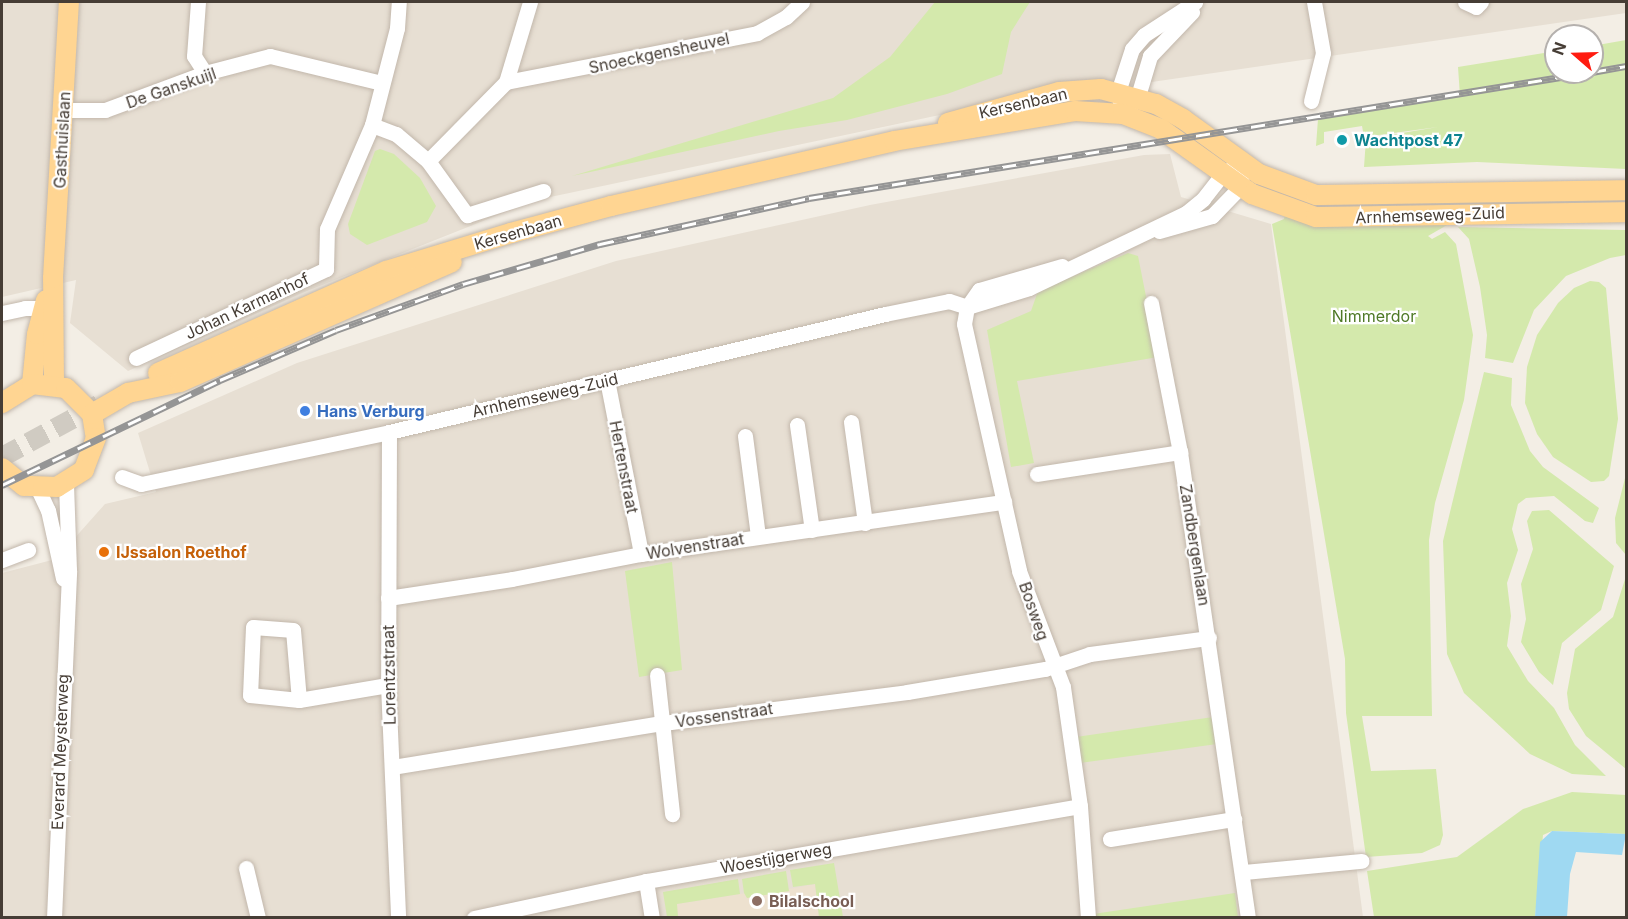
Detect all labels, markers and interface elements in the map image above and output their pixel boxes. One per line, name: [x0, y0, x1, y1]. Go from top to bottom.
north arrow: [1544, 24, 1604, 84]
street label: Snoeckgensheuvel: [587, 29, 731, 77]
text: N: [1547, 39, 1570, 58]
street label: De Ganskuijl: [123, 64, 219, 112]
street label: Kersenbaan: [977, 84, 1069, 122]
street label: Gasthuislaan: [50, 91, 74, 189]
place label: Wachtpost 47: [1354, 130, 1463, 150]
marker: Wachtpost 47: [1335, 133, 1349, 147]
street label: Arnhemseweg-Zuid: [1355, 203, 1505, 227]
street label: Kersenbaan: [472, 210, 564, 254]
street label: Johan Karmanhof: [182, 269, 312, 343]
park label: Nimmerdor: [1332, 306, 1416, 326]
street label: Arnhemseweg-Zuid: [470, 369, 620, 421]
place label: Hans Verburg: [317, 401, 424, 421]
marker: Hans Verburg: [298, 404, 312, 418]
street label: Hertenstraat: [606, 419, 642, 515]
street label: Zandbergenlaan: [1176, 483, 1214, 607]
street label: Wolvenstraat: [645, 529, 745, 563]
place label: IJssalon Roethof: [116, 542, 247, 562]
marker: IJssalon Roethof: [97, 545, 111, 559]
street label: Bosweg: [1015, 579, 1053, 643]
street label: Lorentzstraat: [379, 625, 399, 725]
street label: Everard Meysterweg: [48, 674, 72, 830]
street label: Vossenstraat: [674, 699, 774, 731]
street label: Woestijgerweg: [719, 839, 833, 877]
place label: Bilalschool: [769, 891, 854, 911]
marker: Bilalschool: [750, 894, 764, 908]

